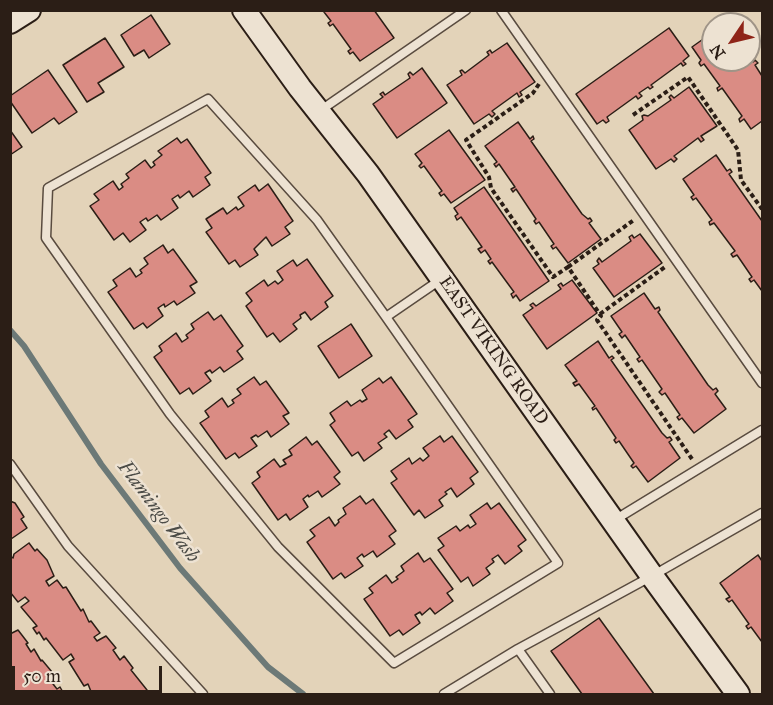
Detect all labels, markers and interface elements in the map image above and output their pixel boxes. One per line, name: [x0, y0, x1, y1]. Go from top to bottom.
north arrow: [701, 12, 761, 72]
text: N: [706, 40, 729, 62]
street label: EAST VIKING ROAD: [434, 273, 552, 429]
water label: Flamingo Wash: [112, 456, 204, 568]
scale bar: [15, 654, 165, 692]
text: 50 m: [23, 665, 61, 687]

